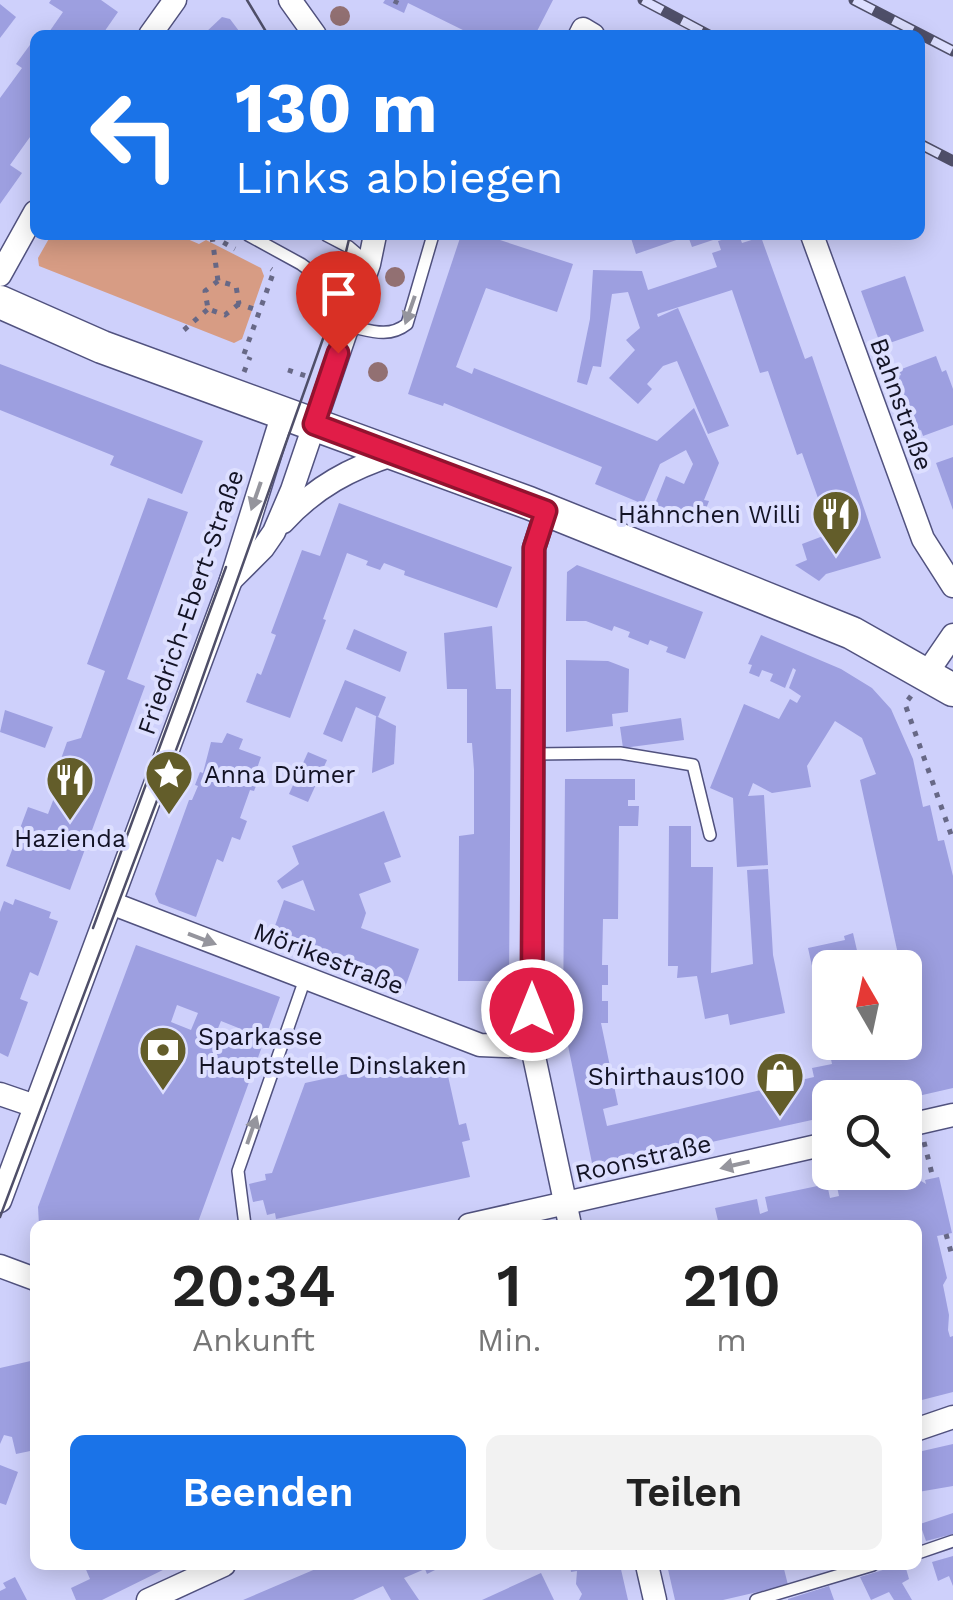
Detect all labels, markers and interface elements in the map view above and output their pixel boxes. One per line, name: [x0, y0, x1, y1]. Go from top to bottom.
text: 130 m: [235, 67, 438, 149]
icon: left: [70, 70, 200, 200]
text: Links abbiegen: [235, 151, 563, 204]
pin: [296, 251, 381, 354]
icon: arrive: [311, 266, 366, 321]
one-way arrow: [402, 295, 417, 325]
street label: Bahnstraße: [864, 334, 939, 474]
street label: Friedrich-Ebert-Straße: [131, 466, 250, 739]
one-way arrow: [248, 482, 263, 512]
restaurant icon: Hähnchen Willi: [810, 488, 862, 556]
place label: Hähnchen Willi: [618, 500, 801, 529]
place icon: Anna Dümer: [143, 748, 195, 816]
restaurant icon: Hazienda: [44, 754, 96, 822]
place label: Anna Dümer: [204, 760, 355, 789]
place label: Hazienda: [14, 824, 126, 853]
street label: Mörikestraße: [250, 917, 408, 1000]
one-way arrow: [187, 931, 217, 947]
north arrow: [812, 950, 922, 1060]
map controls: [812, 950, 922, 1190]
position arrow: [480, 958, 584, 1062]
place label: Sparkasse Hauptstelle Dinslaken: [198, 1022, 467, 1080]
bank icon: Sparkasse Hauptstelle Dinslaken: [137, 1024, 189, 1092]
shop icon: Shirthaus100: [754, 1050, 806, 1118]
place label: Shirthaus100: [588, 1062, 745, 1091]
button: search: [812, 1080, 922, 1190]
one-way arrow: [246, 1115, 261, 1145]
street label: Roonstraße: [572, 1129, 714, 1188]
one-way arrow: [719, 1158, 750, 1173]
text: 20:34: [171, 1250, 336, 1321]
text: 1: [497, 1250, 522, 1321]
text: 210: [682, 1250, 781, 1321]
text: Ankunft: [192, 1321, 315, 1359]
text: Min.: [477, 1321, 541, 1359]
text: m: [716, 1321, 747, 1359]
button: Beenden: [70, 1435, 466, 1550]
button: Teilen: [486, 1435, 882, 1550]

